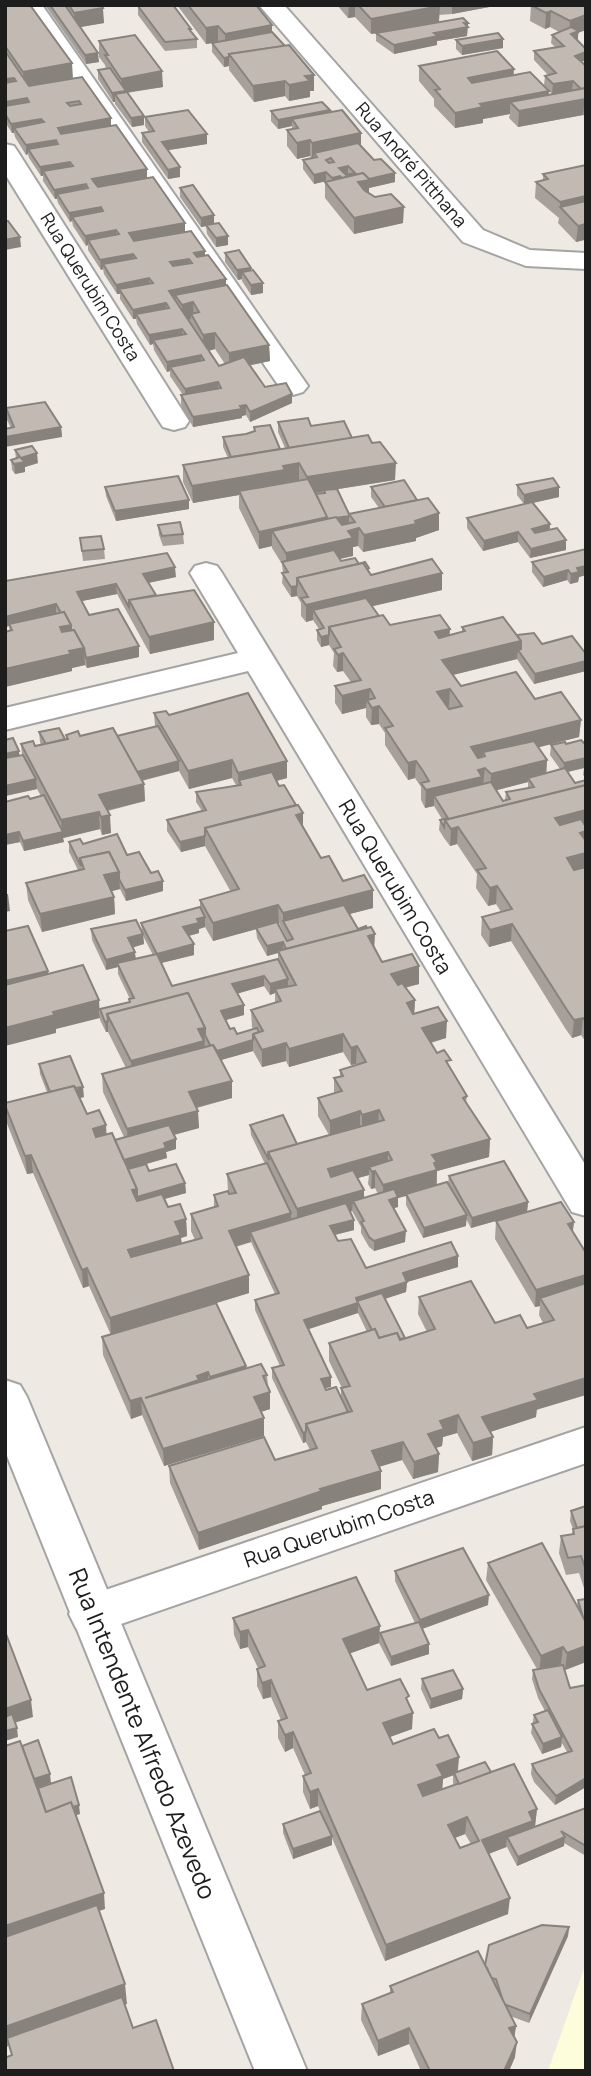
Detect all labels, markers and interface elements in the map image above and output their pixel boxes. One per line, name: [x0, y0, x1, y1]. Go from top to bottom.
street label: Rua André Pitthana: [351, 97, 473, 232]
street label: Rua Querubim Costa: [35, 208, 146, 365]
street label: Rua Querubim Costa: [333, 794, 459, 979]
street label: Rua Querubim Costa: [240, 1482, 437, 1574]
street label: Rua Intendente Alfredo Azevedo: [62, 1563, 225, 1904]

